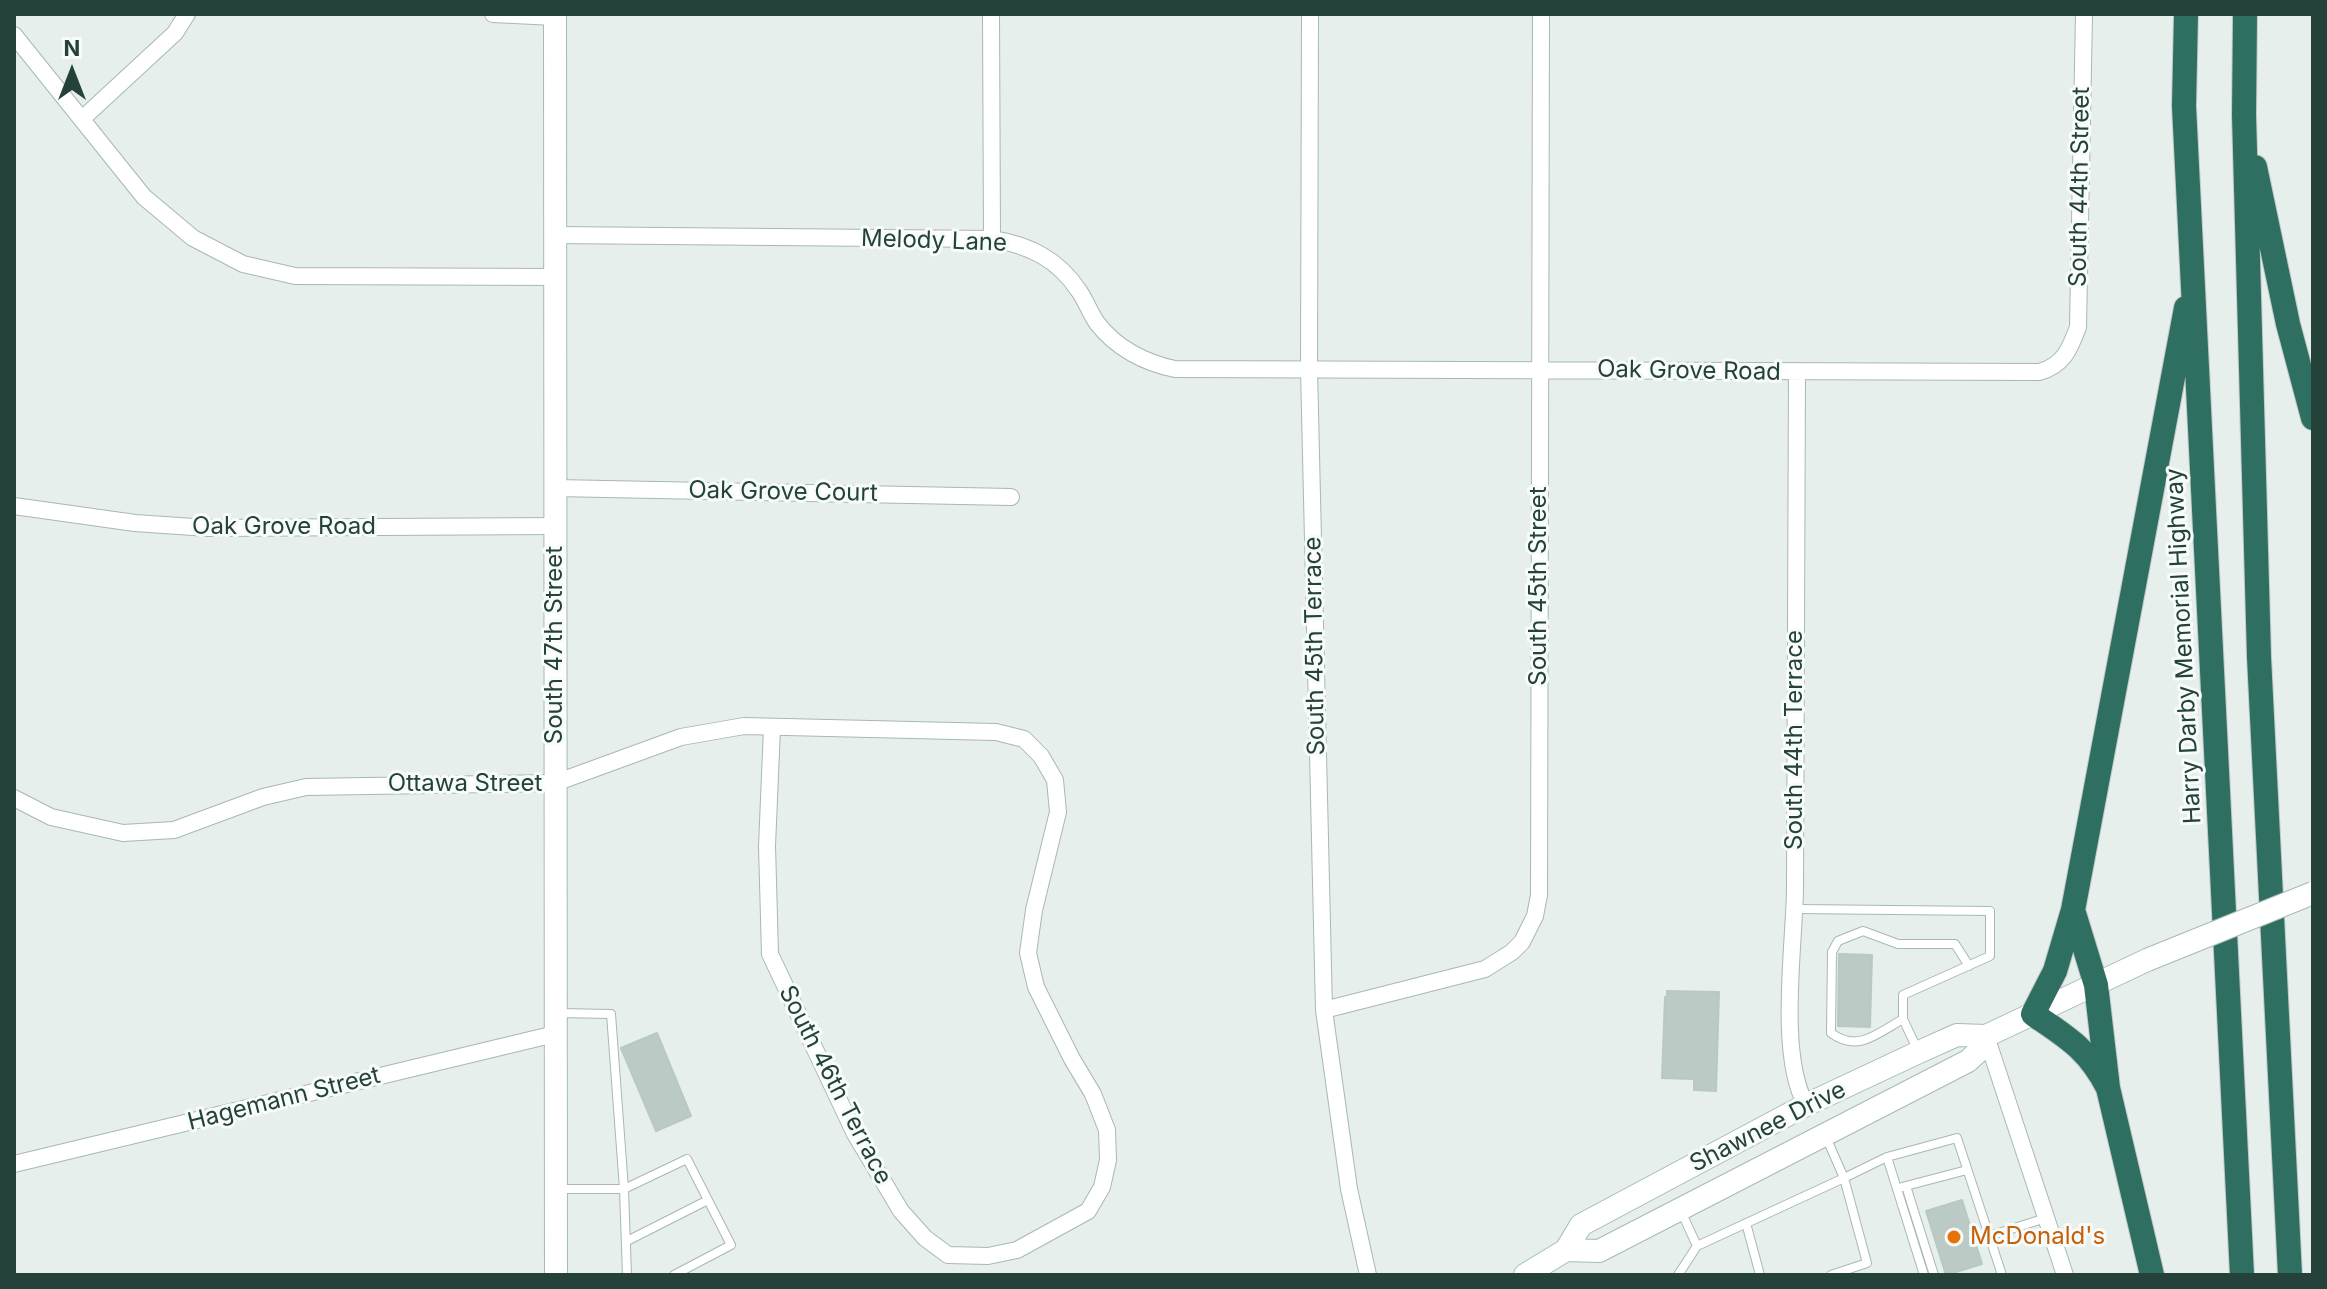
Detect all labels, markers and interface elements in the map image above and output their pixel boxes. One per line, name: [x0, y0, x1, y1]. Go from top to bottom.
north arrow: [32, 32, 112, 112]
text: N: [64, 35, 80, 61]
street label: South 44th Street: [2064, 87, 2096, 287]
street label: Melody Lane: [860, 224, 1008, 258]
street label: Oak Grove Road: [1597, 355, 1781, 387]
street label: Harry Darby Memorial Highway: [2160, 467, 2208, 825]
street label: Oak Grove Court: [688, 476, 878, 508]
street label: South 45th Street: [1525, 486, 1553, 686]
street label: Oak Grove Road: [192, 513, 376, 541]
street label: South 45th Terrace: [1299, 536, 1331, 756]
street label: South 47th Street: [541, 546, 569, 744]
street label: South 44th Terrace: [1781, 630, 1809, 850]
street label: Ottawa Street: [388, 770, 542, 798]
street label: South 46th Terrace: [772, 981, 898, 1189]
street label: Hagemann Street: [185, 1061, 383, 1137]
street label: Shawnee Drive: [1685, 1075, 1851, 1179]
place label: McDonald's: [1970, 1223, 2105, 1251]
marker: McDonald's: [1945, 1228, 1963, 1246]

